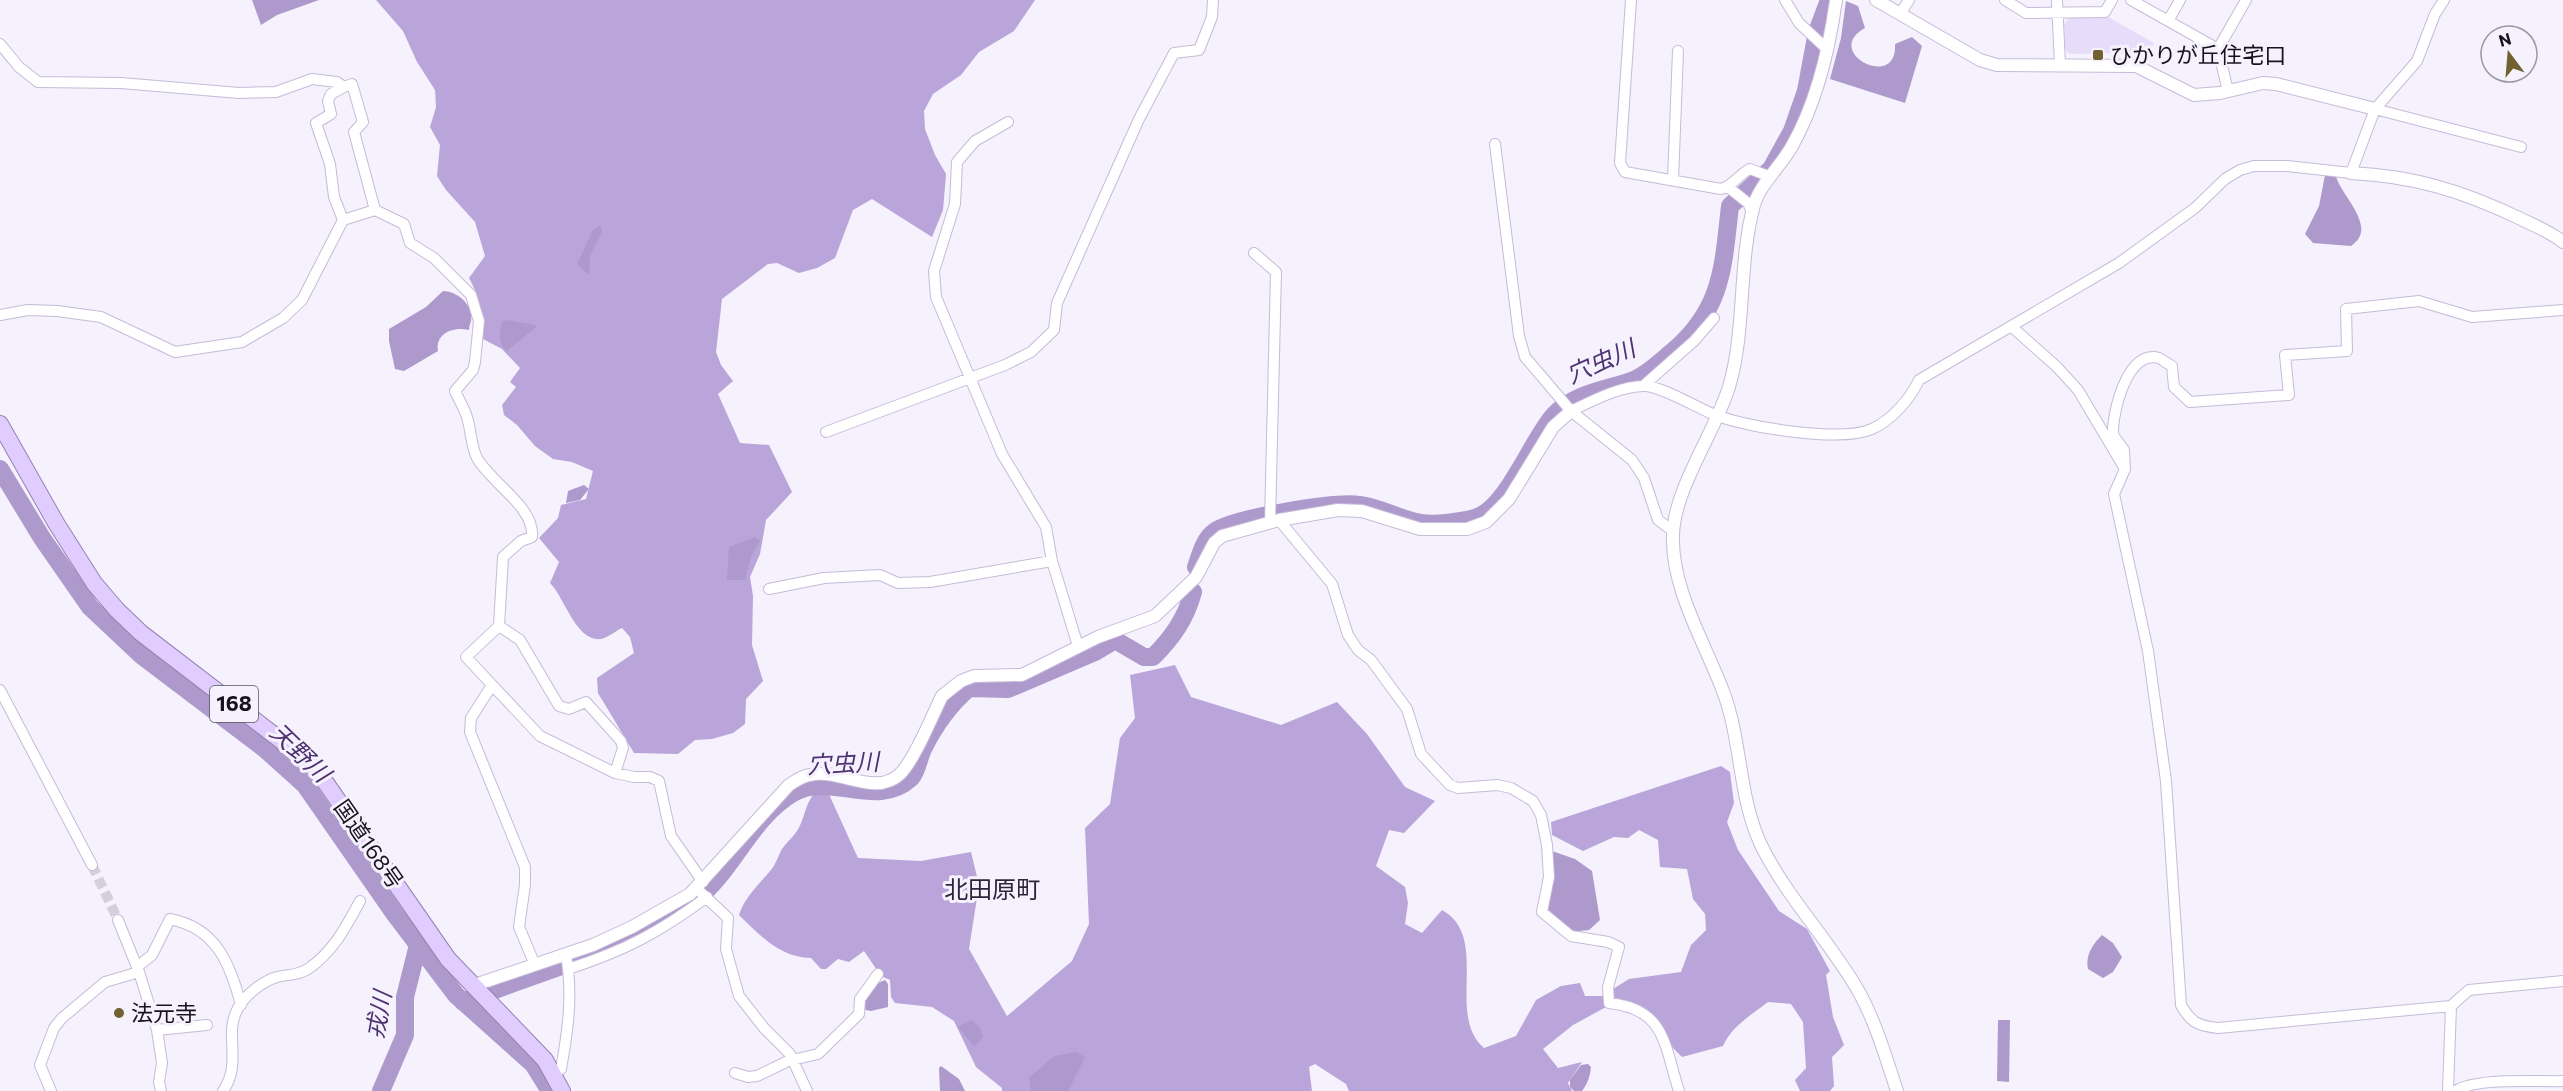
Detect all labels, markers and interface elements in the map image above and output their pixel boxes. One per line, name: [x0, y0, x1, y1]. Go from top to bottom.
north arrow: [2479, 24, 2539, 84]
text: N: [2496, 28, 2513, 50]
place label: ひかりが丘住宅口: [2110, 41, 2286, 68]
marker: ひかりが丘住宅口: [2091, 48, 2105, 62]
water label: 穴虫川: [1562, 332, 1642, 389]
road number: 168: [210, 686, 258, 722]
water label: 天野川: [265, 716, 339, 789]
water label: 穴虫川: [806, 746, 883, 779]
street label: 国道168号: [329, 794, 410, 893]
district label: 北田原町: [944, 874, 1040, 903]
water label: 戎川: [359, 986, 396, 1041]
place label: 法元寺: [131, 999, 197, 1026]
marker: 法元寺: [112, 1006, 126, 1020]

